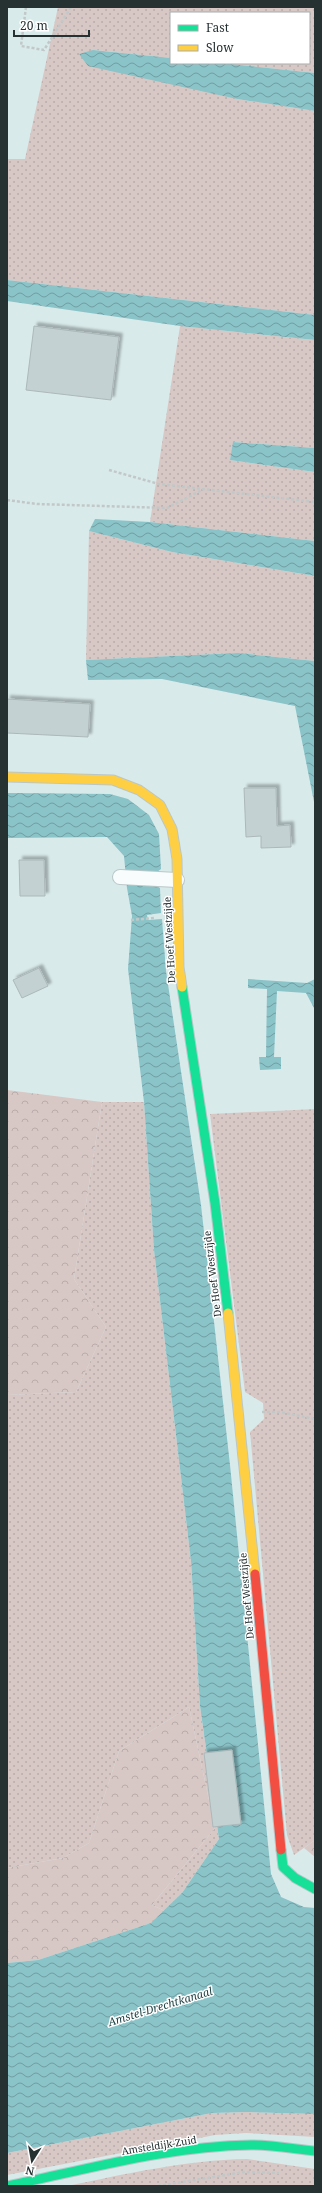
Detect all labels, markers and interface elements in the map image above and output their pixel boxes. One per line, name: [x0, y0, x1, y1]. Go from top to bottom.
scale bar: [14, 12, 89, 38]
legend: [170, 12, 310, 64]
text: 20 m: [20, 17, 48, 34]
text: Fast: [206, 19, 229, 36]
text: Slow: [206, 39, 234, 56]
street label: De Hoef Westzijde: [160, 896, 178, 984]
street label: De Hoef Westzijde: [200, 1230, 224, 1318]
street label: De Hoef Westzijde: [235, 1552, 257, 1640]
water label: Amstel-Drechtkanaal: [105, 1983, 215, 2029]
street label: Amsteldijk-Zuid: [120, 2132, 198, 2158]
north arrow: [12, 2141, 52, 2181]
text: N: [24, 2163, 36, 2179]

